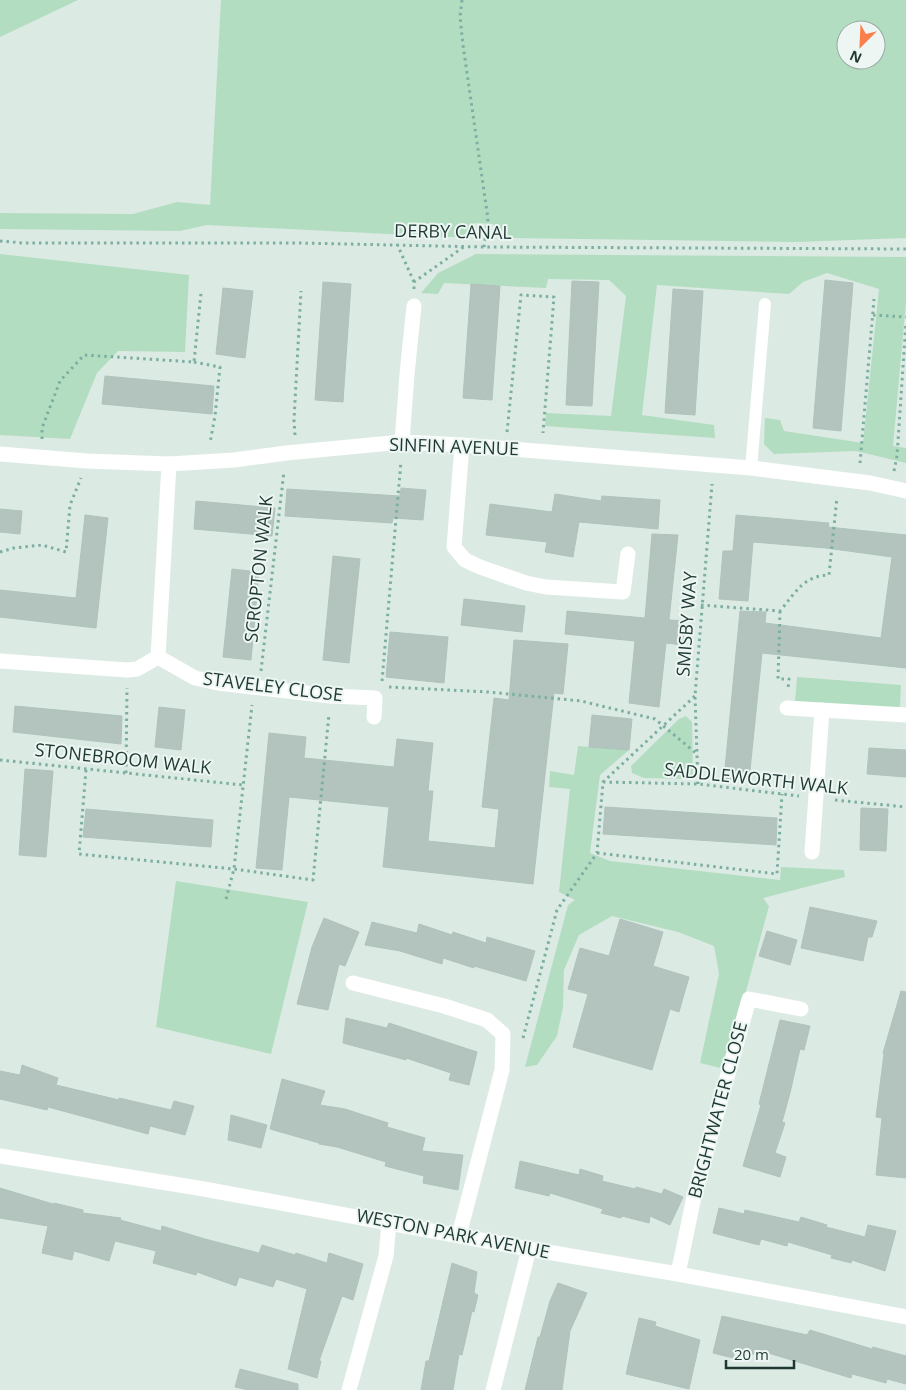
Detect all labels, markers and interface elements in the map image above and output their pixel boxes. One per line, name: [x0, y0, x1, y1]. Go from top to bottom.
north arrow: [836, 20, 886, 70]
text: N: [846, 46, 865, 68]
street label: DERBY CANAL: [394, 218, 512, 244]
street label: SINFIN AVENUE: [389, 432, 519, 460]
street label: SCROPTON WALK: [238, 493, 278, 644]
street label: SMISBY WAY: [670, 570, 702, 677]
street label: STAVELEY CLOSE: [202, 666, 344, 706]
street label: STONEBROOM WALK: [34, 737, 214, 779]
street label: SADDLEWORTH WALK: [663, 756, 850, 800]
street label: BRIGHTWATER CLOSE: [682, 1019, 752, 1201]
street label: WESTON PARK AVENUE: [354, 1202, 552, 1264]
scale bar: [726, 1338, 794, 1370]
text: 20 m: [734, 1344, 769, 1364]

